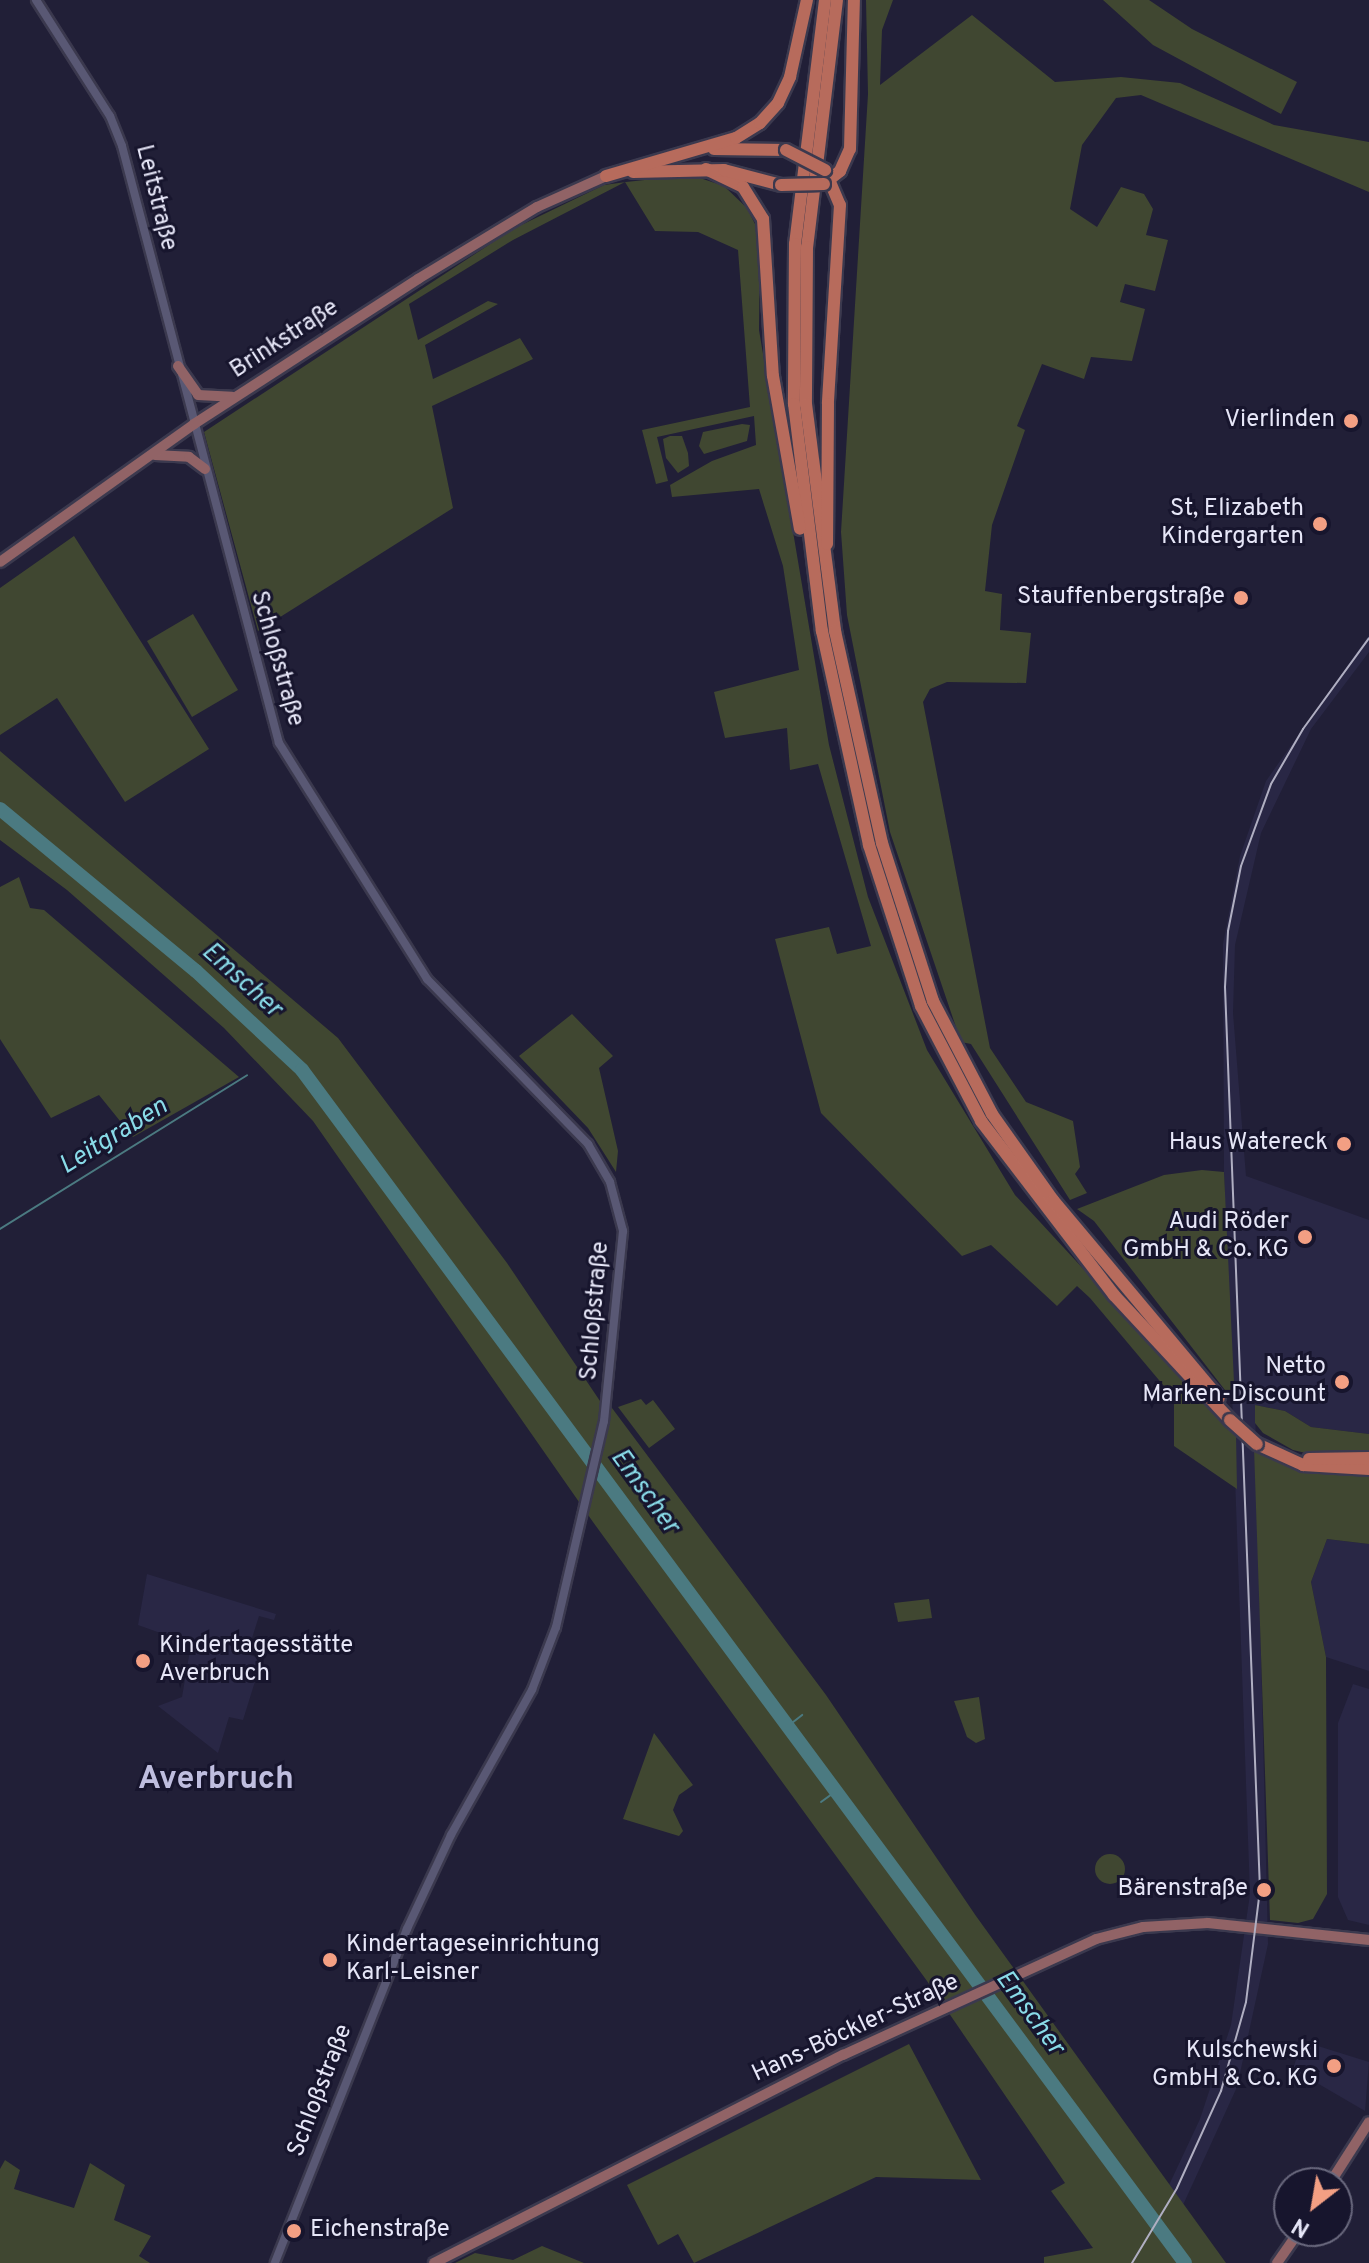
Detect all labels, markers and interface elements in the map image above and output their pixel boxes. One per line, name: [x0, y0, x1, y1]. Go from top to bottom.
street label: Leitstraße: [128, 142, 182, 254]
street label: Brinkstraße: [225, 294, 345, 386]
place label: Vierlinden: [1224, 407, 1335, 435]
marker: Vierlinden: [1342, 412, 1360, 430]
place label: St, Elizabeth Kindergarten: [1161, 496, 1304, 552]
marker: St, Elizabeth Kindergarten: [1311, 515, 1329, 533]
place label: Stauffenbergstraße: [1017, 584, 1225, 612]
street label: Schloßstraße: [243, 588, 309, 730]
marker: Stauffenbergstraße: [1232, 589, 1250, 607]
water label: Emscher: [194, 937, 288, 1025]
water label: Leitgraben: [54, 1092, 174, 1182]
place label: Haus Watereck: [1168, 1130, 1328, 1158]
marker: Haus Watereck: [1335, 1135, 1353, 1153]
place label: Audi Röder GmbH & Co. KG: [1123, 1209, 1289, 1265]
marker: Audi Röder GmbH & Co. KG: [1296, 1228, 1314, 1246]
street label: Schloßstraße: [576, 1240, 616, 1382]
place label: Netto Marken-Discount: [1142, 1354, 1326, 1410]
marker: Netto Marken-Discount: [1333, 1373, 1351, 1391]
water label: Emscher: [603, 1443, 685, 1541]
place label: Kindertagesstätte Averbruch: [159, 1633, 353, 1689]
marker: Kindertagesstätte Averbruch: [134, 1652, 152, 1670]
district label: Averbruch: [138, 1761, 294, 1799]
place label: Bärenstraße: [1117, 1876, 1248, 1904]
marker: Bärenstraße: [1255, 1881, 1273, 1899]
place label: Kindertageseinrichtung Karl-Leisner: [346, 1932, 600, 1988]
marker: Kindertageseinrichtung Karl-Leisner: [321, 1951, 339, 1969]
water label: Emscher: [988, 1964, 1070, 2062]
street label: Hans-Böckler-Straße: [748, 1968, 964, 2090]
street label: Schloßstraße: [283, 2021, 359, 2161]
place label: Kulschewski GmbH & Co. KG: [1152, 2038, 1318, 2094]
marker: Kulschewski GmbH & Co. KG: [1325, 2057, 1343, 2075]
north arrow: [1273, 2167, 1353, 2247]
text: N: [1288, 2211, 1315, 2242]
place label: Eichenstraße: [310, 2217, 450, 2245]
marker: Eichenstraße: [285, 2222, 303, 2240]

